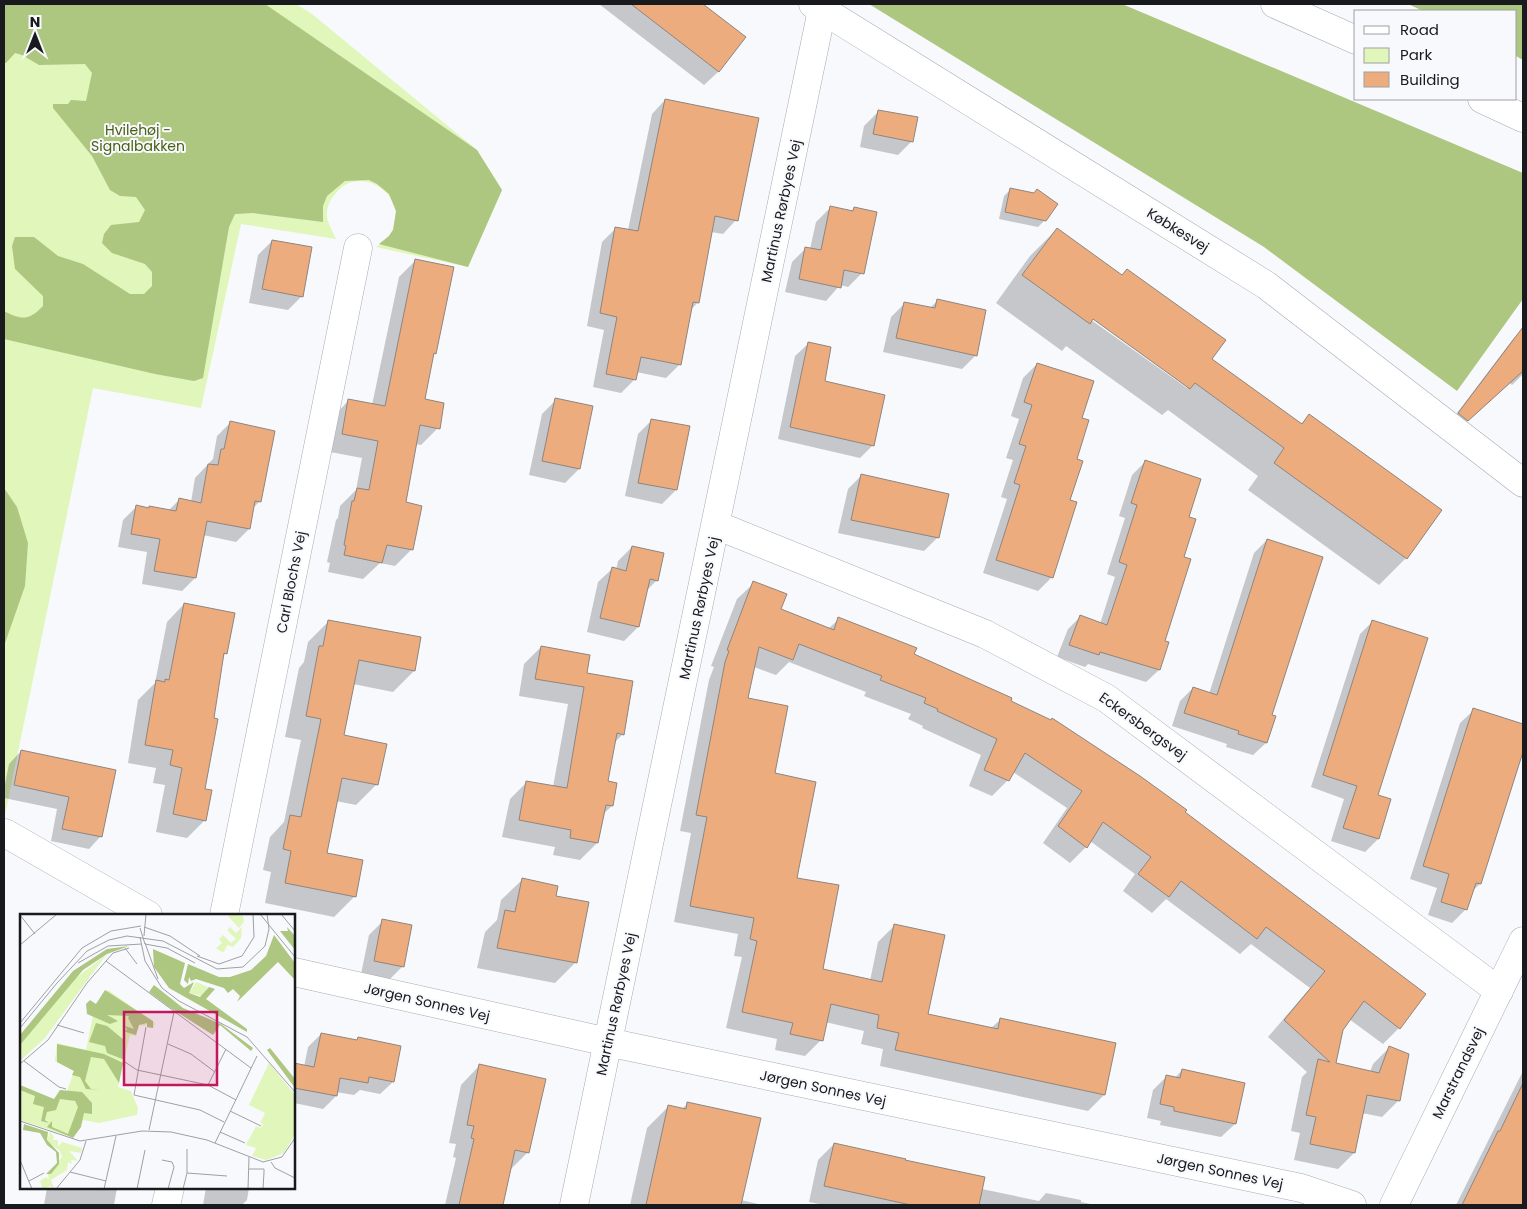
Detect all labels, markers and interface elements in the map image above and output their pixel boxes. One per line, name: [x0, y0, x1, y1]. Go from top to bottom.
north arrow: [10, 10, 60, 60]
legend: [1354, 10, 1517, 100]
text: N: [30, 12, 40, 32]
text: Road: [1400, 19, 1439, 40]
text: Park: [1400, 44, 1432, 65]
text: Building: [1400, 69, 1460, 90]
park label: Hvilehøj - Signalbakken: [91, 120, 185, 156]
street label: Martinus Rørbyes Vej: [756, 138, 806, 284]
street label: Købkesvej: [1143, 203, 1213, 257]
street label: Carl Blochs Vej: [271, 529, 311, 635]
street label: Martinus Rørbyes Vej: [674, 535, 724, 681]
street label: Eckersbergsvej: [1095, 687, 1191, 765]
inset map: [20, 914, 295, 1189]
street label: Martinus Rørbyes Vej: [591, 931, 641, 1077]
street label: Jørgen Sonnes Vej: [362, 978, 492, 1026]
street label: Marstrandsvej: [1427, 1024, 1489, 1122]
street label: Jørgen Sonnes Vej: [758, 1065, 888, 1111]
street label: Jørgen Sonnes Vej: [1155, 1148, 1285, 1194]

